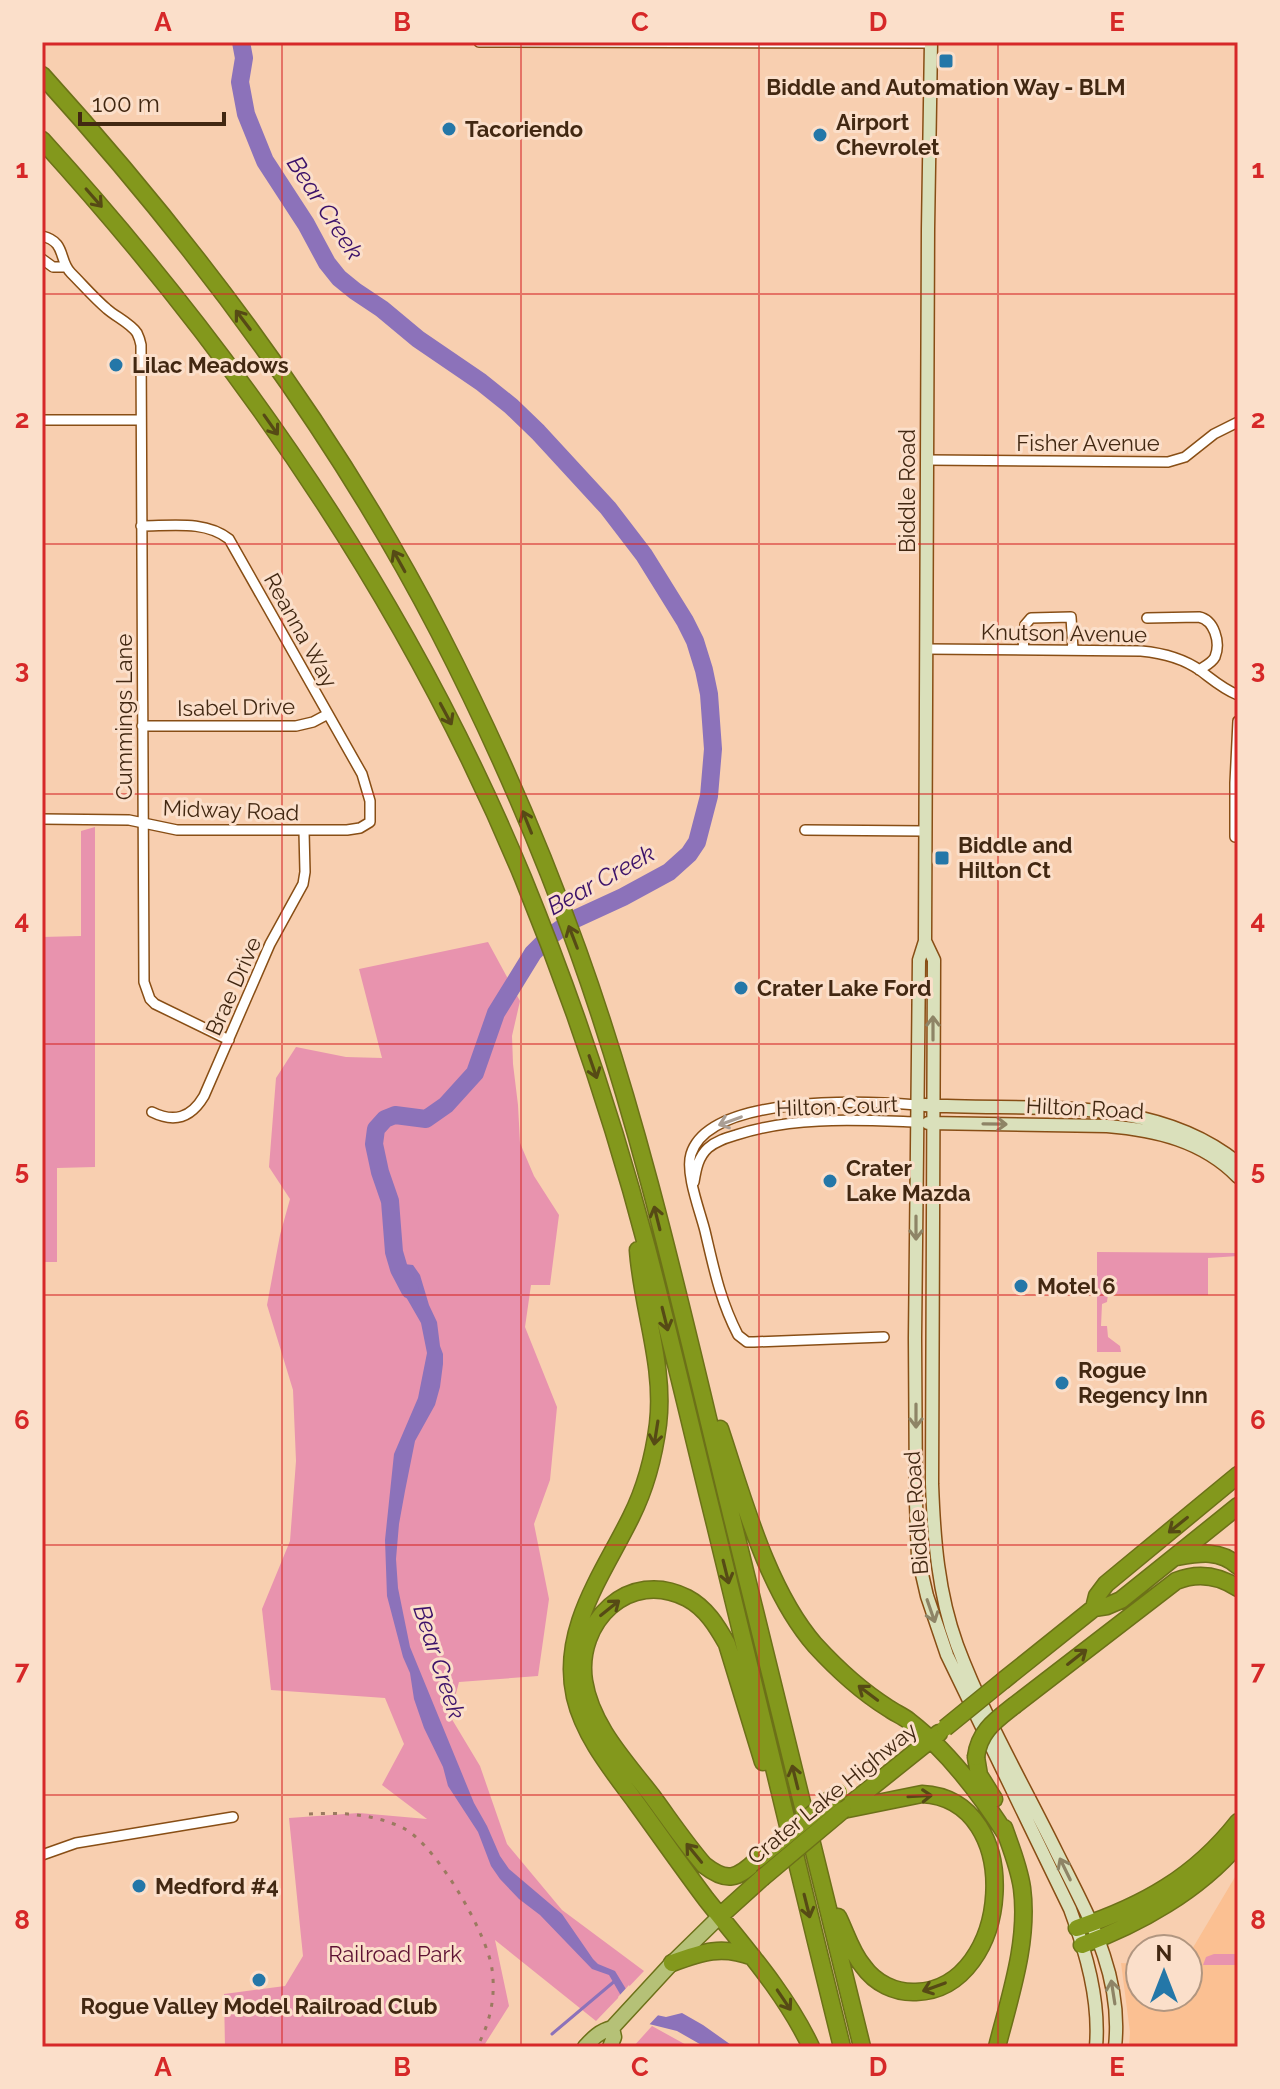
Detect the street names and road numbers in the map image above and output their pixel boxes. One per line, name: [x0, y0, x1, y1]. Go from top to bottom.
street label: Biddle Road: [894, 429, 920, 553]
street label: Fisher Avenue: [1016, 430, 1160, 456]
street label: Reanna Way: [259, 568, 343, 692]
street label: Knutson Avenue: [981, 619, 1147, 647]
street label: Cummings Lane: [111, 634, 137, 800]
street label: Isabel Drive: [177, 693, 295, 721]
street label: Midway Road: [162, 795, 300, 825]
street label: Brae Drive: [200, 933, 266, 1039]
street label: Hilton Court: [776, 1091, 899, 1121]
street label: Hilton Road: [1025, 1092, 1145, 1124]
street label: Biddle Road: [899, 1450, 933, 1576]
street label: Crater Lake Highway: [742, 1717, 922, 1869]

